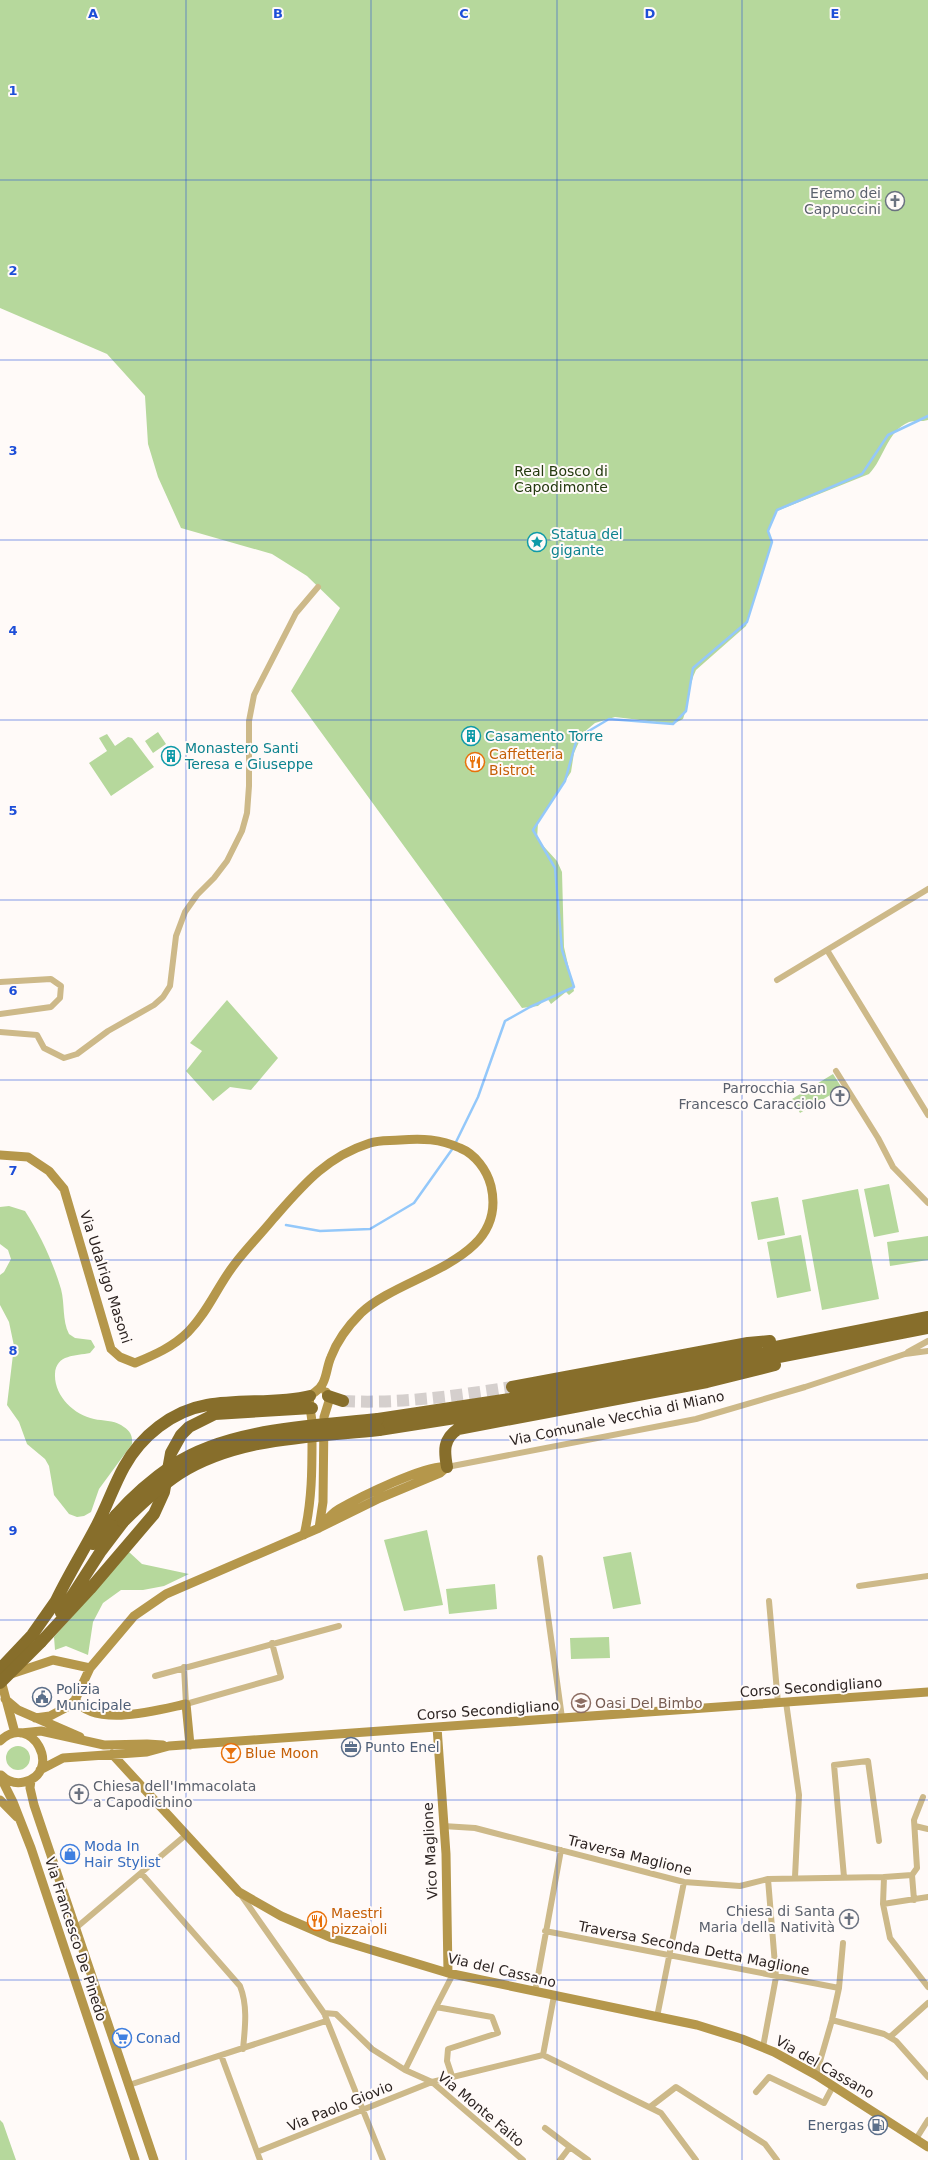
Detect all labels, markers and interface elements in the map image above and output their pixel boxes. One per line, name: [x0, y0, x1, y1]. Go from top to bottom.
text: A: [88, 6, 98, 21]
text: B: [273, 6, 283, 21]
text: C: [459, 6, 469, 21]
text: D: [645, 6, 656, 21]
text: E: [831, 6, 839, 21]
text: 1: [8, 83, 18, 98]
place label: Eremo dei Cappuccini: [804, 185, 881, 217]
church icon: Eremo dei Cappuccini: [884, 190, 906, 212]
text: 2: [8, 263, 18, 278]
text: 3: [8, 443, 18, 458]
park label: Real Bosco di Capodimonte: [514, 463, 608, 495]
place label: Statua del gigante: [551, 526, 623, 558]
place icon: Statua del gigante: [526, 531, 548, 553]
text: 4: [8, 623, 18, 638]
building icon: Casamento Torre: [460, 725, 482, 747]
place label: Casamento Torre: [485, 728, 603, 744]
place label: Monastero Santi Teresa e Giuseppe: [184, 740, 313, 772]
building icon: Monastero Santi Teresa e Giuseppe: [160, 745, 182, 767]
place label: Caffetteria Bistrot: [489, 746, 563, 778]
restaurant icon: Caffetteria Bistrot: [464, 751, 486, 773]
text: 5: [8, 803, 18, 818]
text: 6: [8, 983, 18, 998]
place label: Parrocchia San Francesco Caracciolo: [678, 1080, 826, 1112]
church icon: Parrocchia San Francesco Caracciolo: [829, 1085, 851, 1107]
text: 7: [8, 1163, 18, 1178]
street label: Via Udalrigo Masoni: [77, 1209, 135, 1345]
text: 8: [8, 1343, 18, 1358]
street label: Via Comunale Vecchia di Miano: [508, 1387, 726, 1449]
text: 9: [8, 1523, 18, 1538]
street label: Corso Secondigliano: [739, 1674, 883, 1700]
place label: Polizia Municipale: [56, 1681, 131, 1713]
public building icon: Polizia Municipale: [31, 1686, 53, 1708]
school or university icon: Oasi Del Bimbo: [570, 1692, 592, 1714]
place label: Oasi Del Bimbo: [595, 1695, 703, 1711]
street label: Corso Secondigliano: [416, 1697, 560, 1723]
office icon: Punto Enel: [340, 1736, 362, 1758]
place label: Punto Enel: [365, 1739, 440, 1755]
bar icon: Blue Moon: [220, 1742, 242, 1764]
place label: Blue Moon: [245, 1745, 319, 1761]
place label: Chiesa dell'Immacolata a Capodichino: [93, 1778, 256, 1810]
church icon: Chiesa dell'Immacolata a Capodichino: [68, 1783, 90, 1805]
street label: Vico Maglione: [419, 1802, 441, 1900]
street label: Traversa Maglione: [565, 1832, 694, 1878]
place label: Moda In Hair Stylist: [84, 1838, 161, 1870]
shop icon: Moda In Hair Stylist: [59, 1843, 81, 1865]
street label: Via Francesco De Pinedo: [42, 1855, 110, 2023]
place label: Chiesa di Santa Maria della Natività: [699, 1903, 835, 1935]
place label: Maestri pizzaioli: [331, 1905, 387, 1937]
church icon: Chiesa di Santa Maria della Natività: [838, 1908, 860, 1930]
restaurant icon: Maestri pizzaioli: [306, 1910, 328, 1932]
street label: Traversa Seconda Detta Maglione: [576, 1918, 811, 1978]
street label: Via del Cassano: [446, 1950, 558, 1990]
supermarket icon: Conad: [111, 2027, 133, 2049]
place label: Conad: [136, 2030, 181, 2046]
street label: Via del Cassano: [773, 2032, 877, 2102]
street label: Via Monte Faito: [435, 2068, 527, 2150]
street label: Via Paolo Giovio: [285, 2078, 395, 2134]
fuel station icon: Energas: [867, 2114, 889, 2136]
place label: Energas: [807, 2117, 864, 2133]

